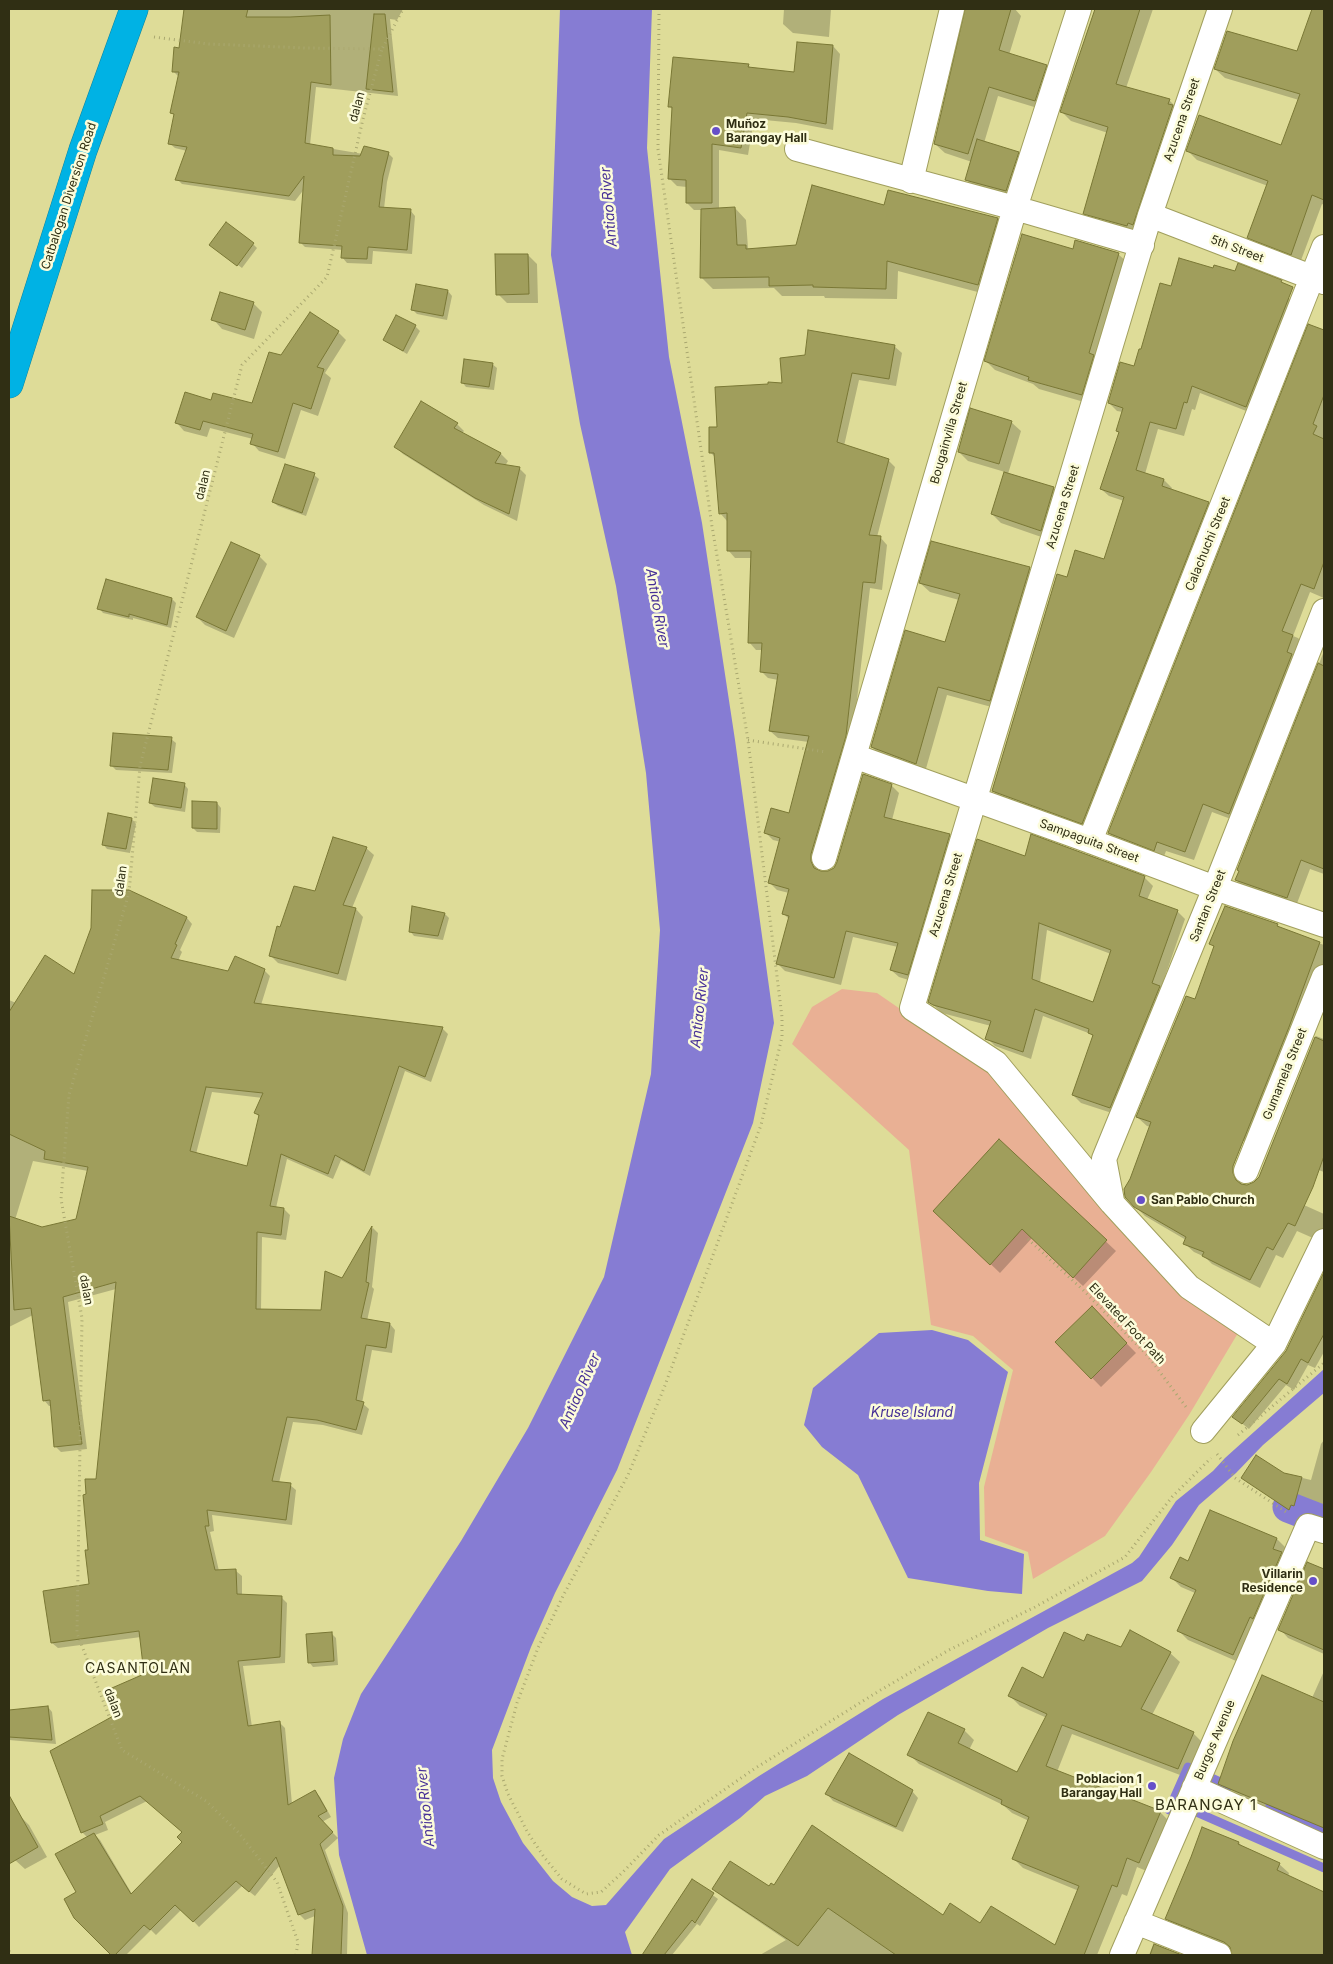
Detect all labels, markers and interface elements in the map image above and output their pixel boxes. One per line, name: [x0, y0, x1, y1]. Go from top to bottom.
street label: Azucena Street: [1161, 77, 1203, 163]
street label: dalan: [346, 90, 368, 124]
place label: Muñoz Barangay Hall: [726, 117, 807, 145]
street label: Catbalogan Diversion Road: [38, 121, 100, 271]
marker: Muñoz Barangay Hall: [710, 125, 722, 137]
water label: Antiao River: [597, 166, 621, 248]
street label: 5th Street: [1208, 232, 1266, 266]
street label: Bougainvilla Street: [928, 380, 970, 486]
street label: Azucena Street: [1043, 463, 1083, 551]
street label: dalan: [192, 468, 214, 502]
street label: Calachuchi Street: [1183, 495, 1233, 593]
water label: Antiao River: [642, 567, 672, 649]
street label: Sampaguita Street: [1037, 816, 1141, 866]
street label: Azucena Street: [926, 851, 966, 939]
street label: dalan: [112, 865, 130, 897]
street label: Santan Street: [1187, 868, 1229, 944]
water label: Antiao River: [687, 967, 713, 1049]
street label: Gumamela Street: [1260, 1026, 1310, 1122]
place label: San Pablo Church: [1151, 1193, 1255, 1207]
marker: San Pablo Church: [1135, 1194, 1147, 1206]
street label: dalan: [76, 1274, 96, 1306]
street label: Elevated Foot Path: [1086, 1280, 1168, 1368]
water label: Antiao River: [556, 1351, 604, 1431]
water label: Kruse Island: [871, 1405, 953, 1421]
place label: Villarin Residence: [1242, 1567, 1303, 1595]
marker: Villarin Residence: [1307, 1575, 1319, 1587]
district label: CASANTOLAN: [84, 1661, 192, 1677]
street label: dalan: [101, 1686, 125, 1720]
street label: Burgos Avenue: [1192, 1698, 1238, 1782]
water label: Antiao River: [413, 1766, 439, 1848]
place label: Poblacion 1 Barangay Hall: [1061, 1772, 1142, 1800]
marker: Poblacion 1 Barangay Hall: [1146, 1780, 1158, 1792]
district label: BARANGAY 1: [1154, 1796, 1258, 1814]

